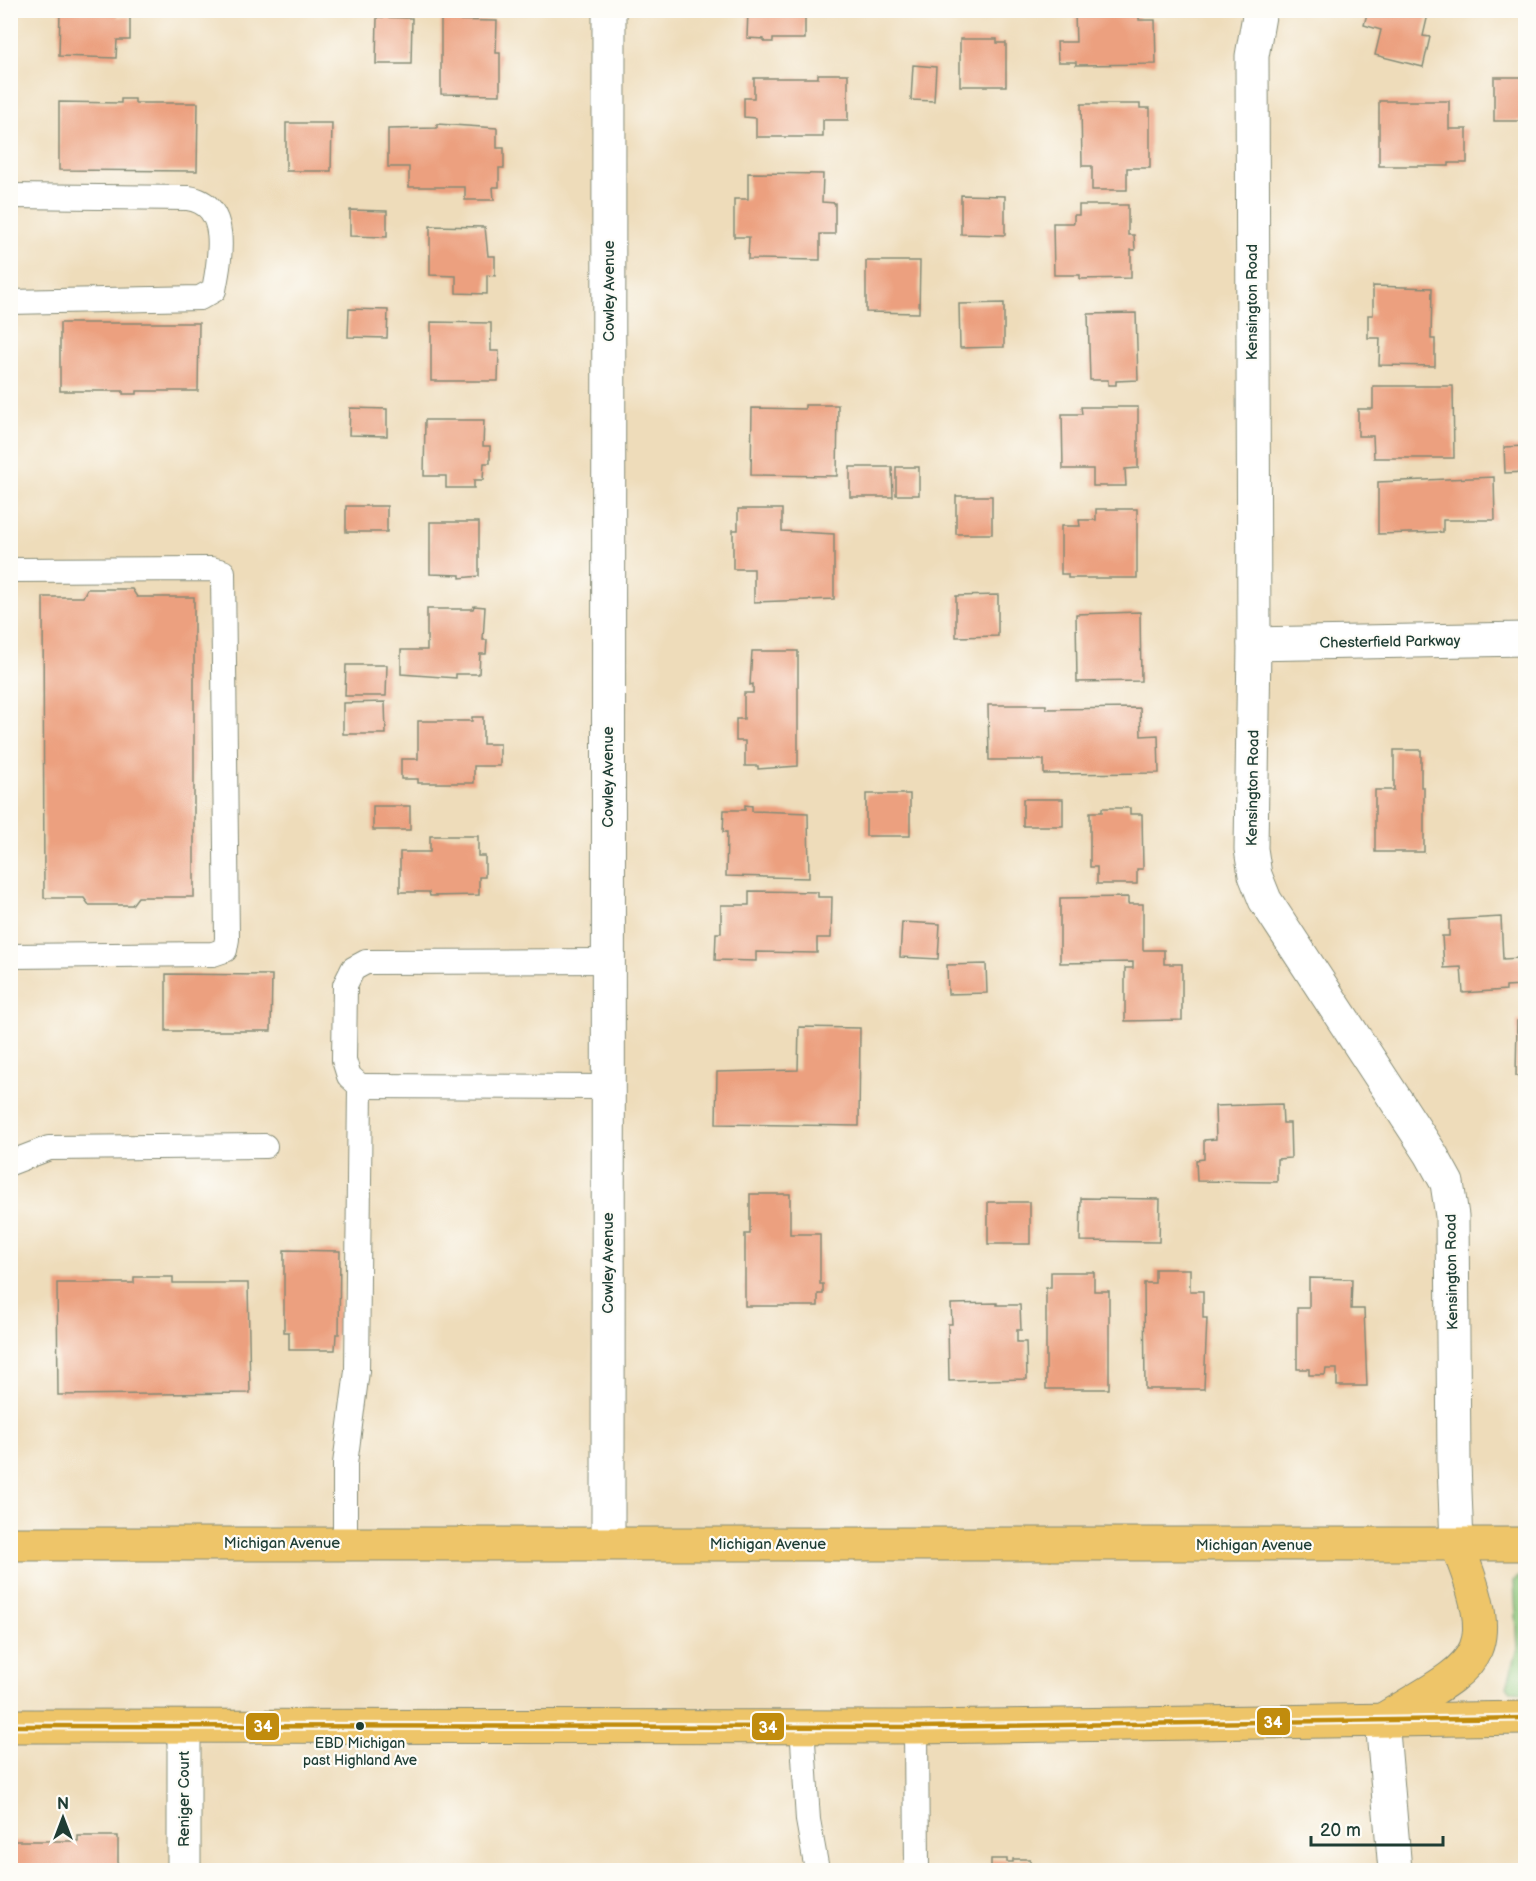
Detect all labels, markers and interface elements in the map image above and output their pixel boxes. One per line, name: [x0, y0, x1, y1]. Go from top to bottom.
street label: Cowley Avenue: [600, 240, 619, 342]
street label: Kensington Road: [1243, 244, 1262, 360]
street label: Chesterfield Parkway: [1319, 631, 1461, 653]
street label: Cowley Avenue: [599, 726, 618, 828]
street label: Kensington Road: [1242, 730, 1264, 846]
street label: Cowley Avenue: [599, 1212, 618, 1314]
street label: Kensington Road: [1441, 1214, 1463, 1330]
street label: Michigan Avenue: [224, 1534, 340, 1553]
street label: Michigan Avenue: [710, 1535, 826, 1554]
street label: Michigan Avenue: [1196, 1536, 1312, 1555]
line badge: 34: [1256, 1707, 1291, 1736]
line badge: 34: [245, 1712, 280, 1741]
line badge: 34: [751, 1712, 785, 1741]
text: 34: [1264, 1714, 1283, 1733]
text: 34: [254, 1718, 273, 1737]
text: 34: [759, 1719, 778, 1738]
marker: EBD Michigan past Highland Ave: [354, 1720, 366, 1732]
place label: EBD Michigan past Highland Ave: [303, 1735, 417, 1769]
street label: Reniger Court: [175, 1751, 194, 1847]
north arrow: [33, 1788, 93, 1848]
text: N: [57, 1795, 69, 1814]
scale bar: [1311, 1809, 1443, 1847]
text: 20 m: [1320, 1820, 1361, 1841]

